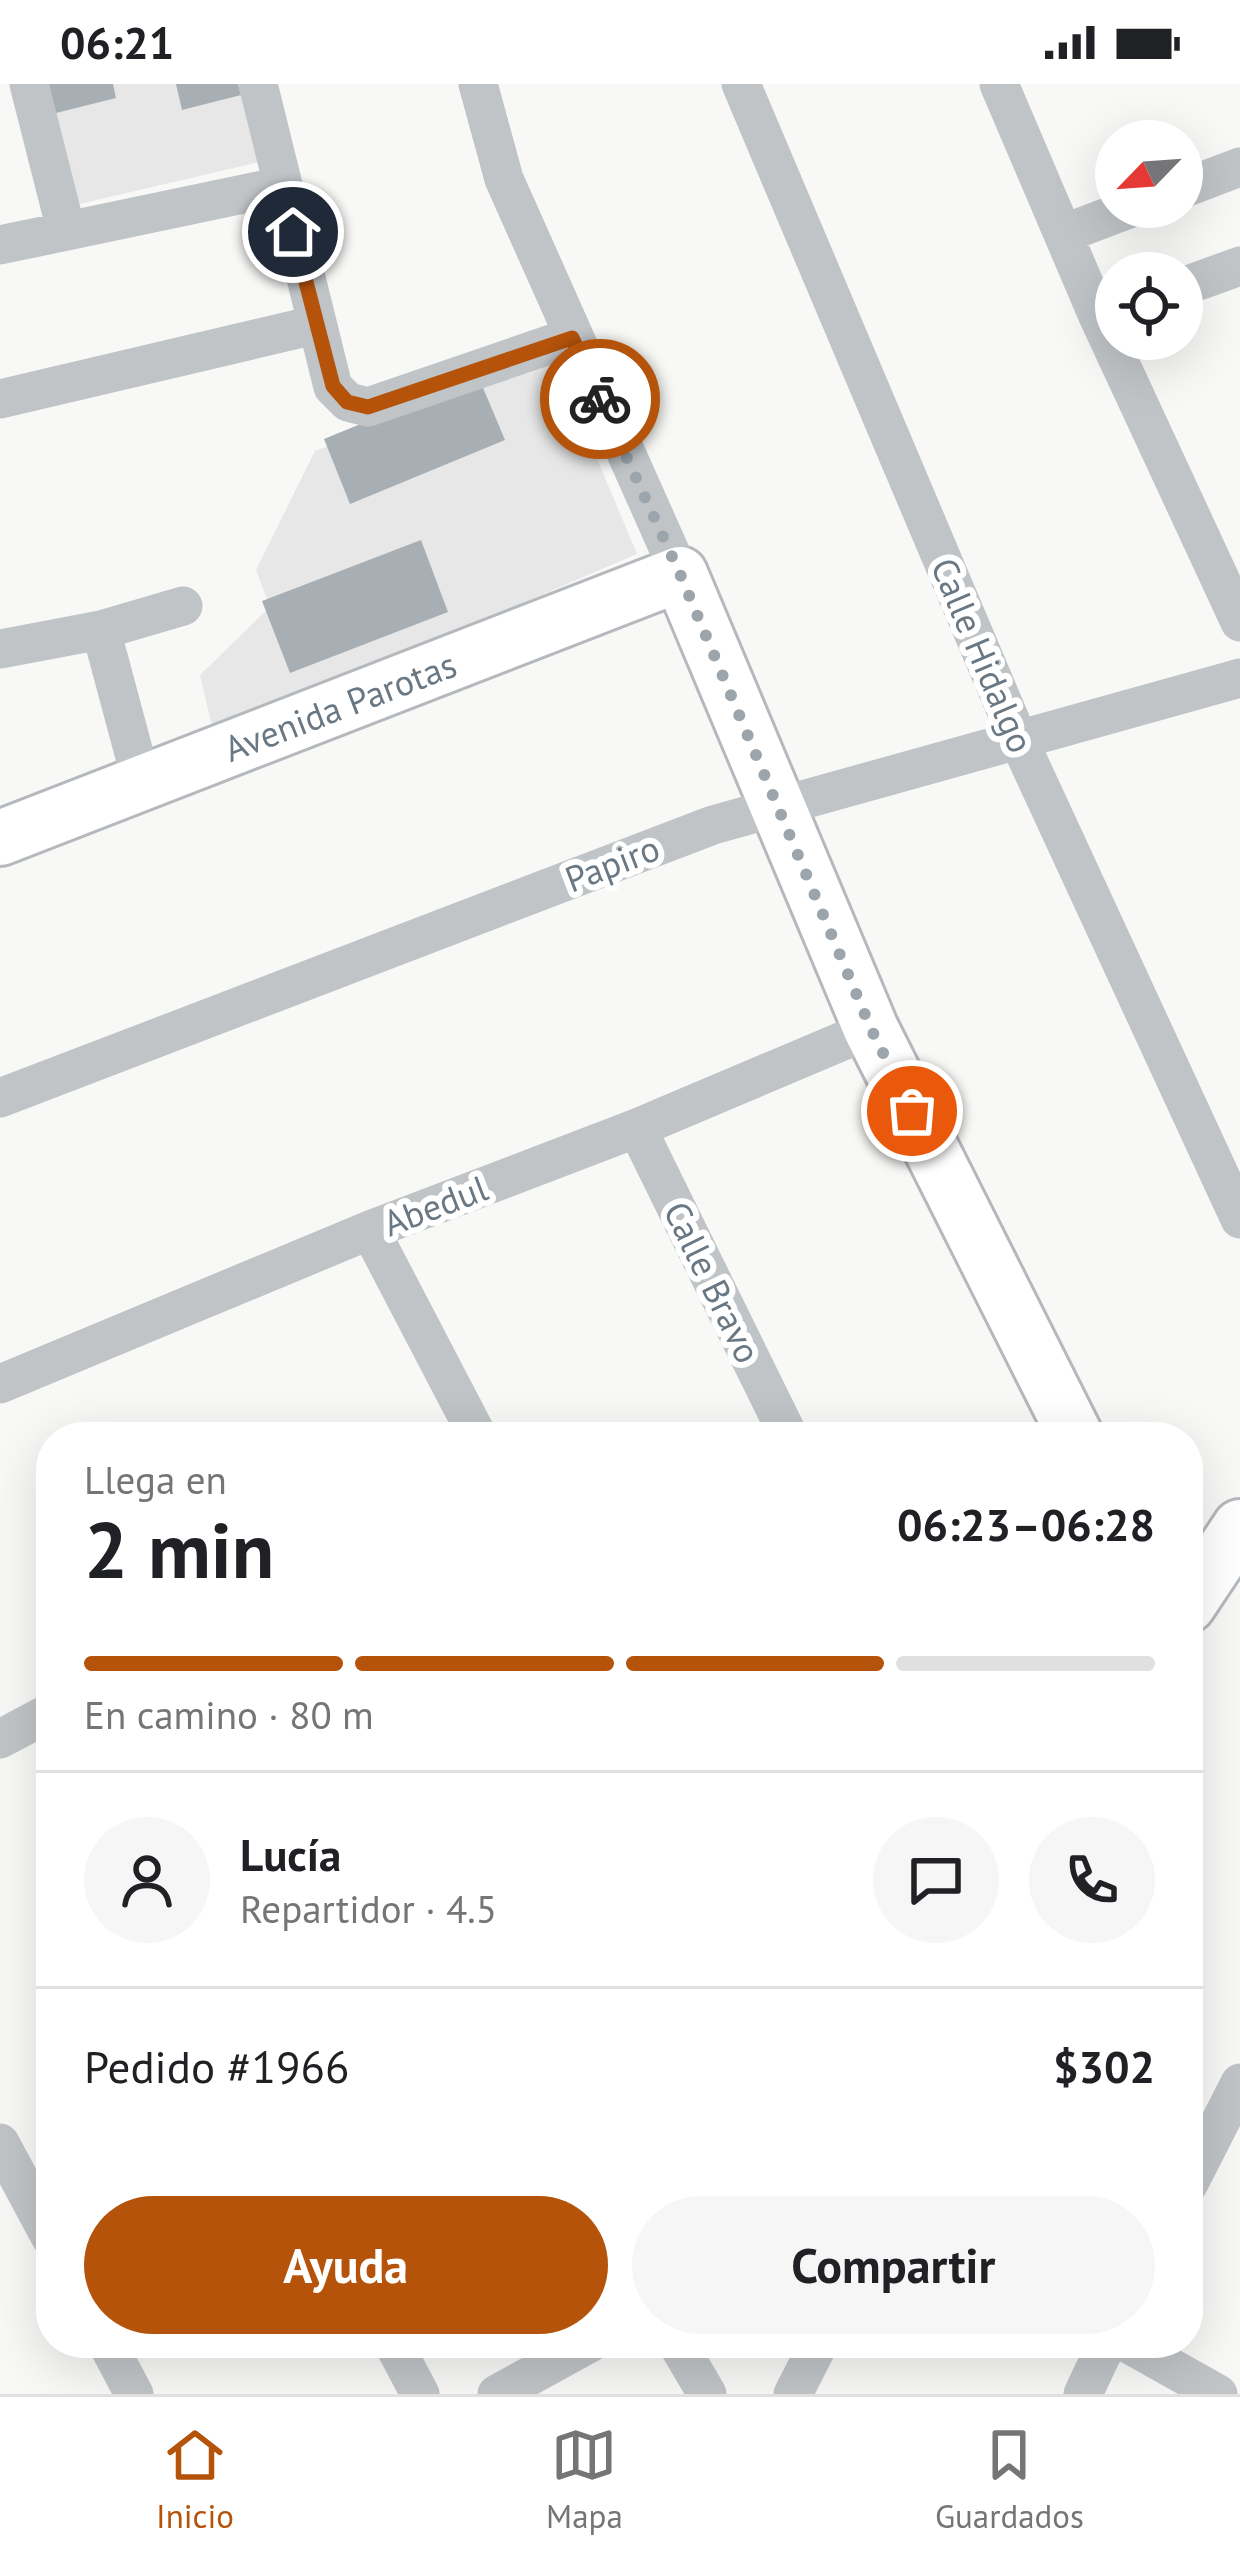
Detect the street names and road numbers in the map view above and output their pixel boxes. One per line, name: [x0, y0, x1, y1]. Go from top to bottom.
street label: Calle Hidalgo: [921, 551, 1045, 759]
street label: Avenida Parotas: [217, 640, 463, 772]
street label: Papiro: [558, 824, 666, 902]
street label: Abedul: [376, 1164, 494, 1246]
street label: Calle Bravo: [654, 1193, 772, 1371]

